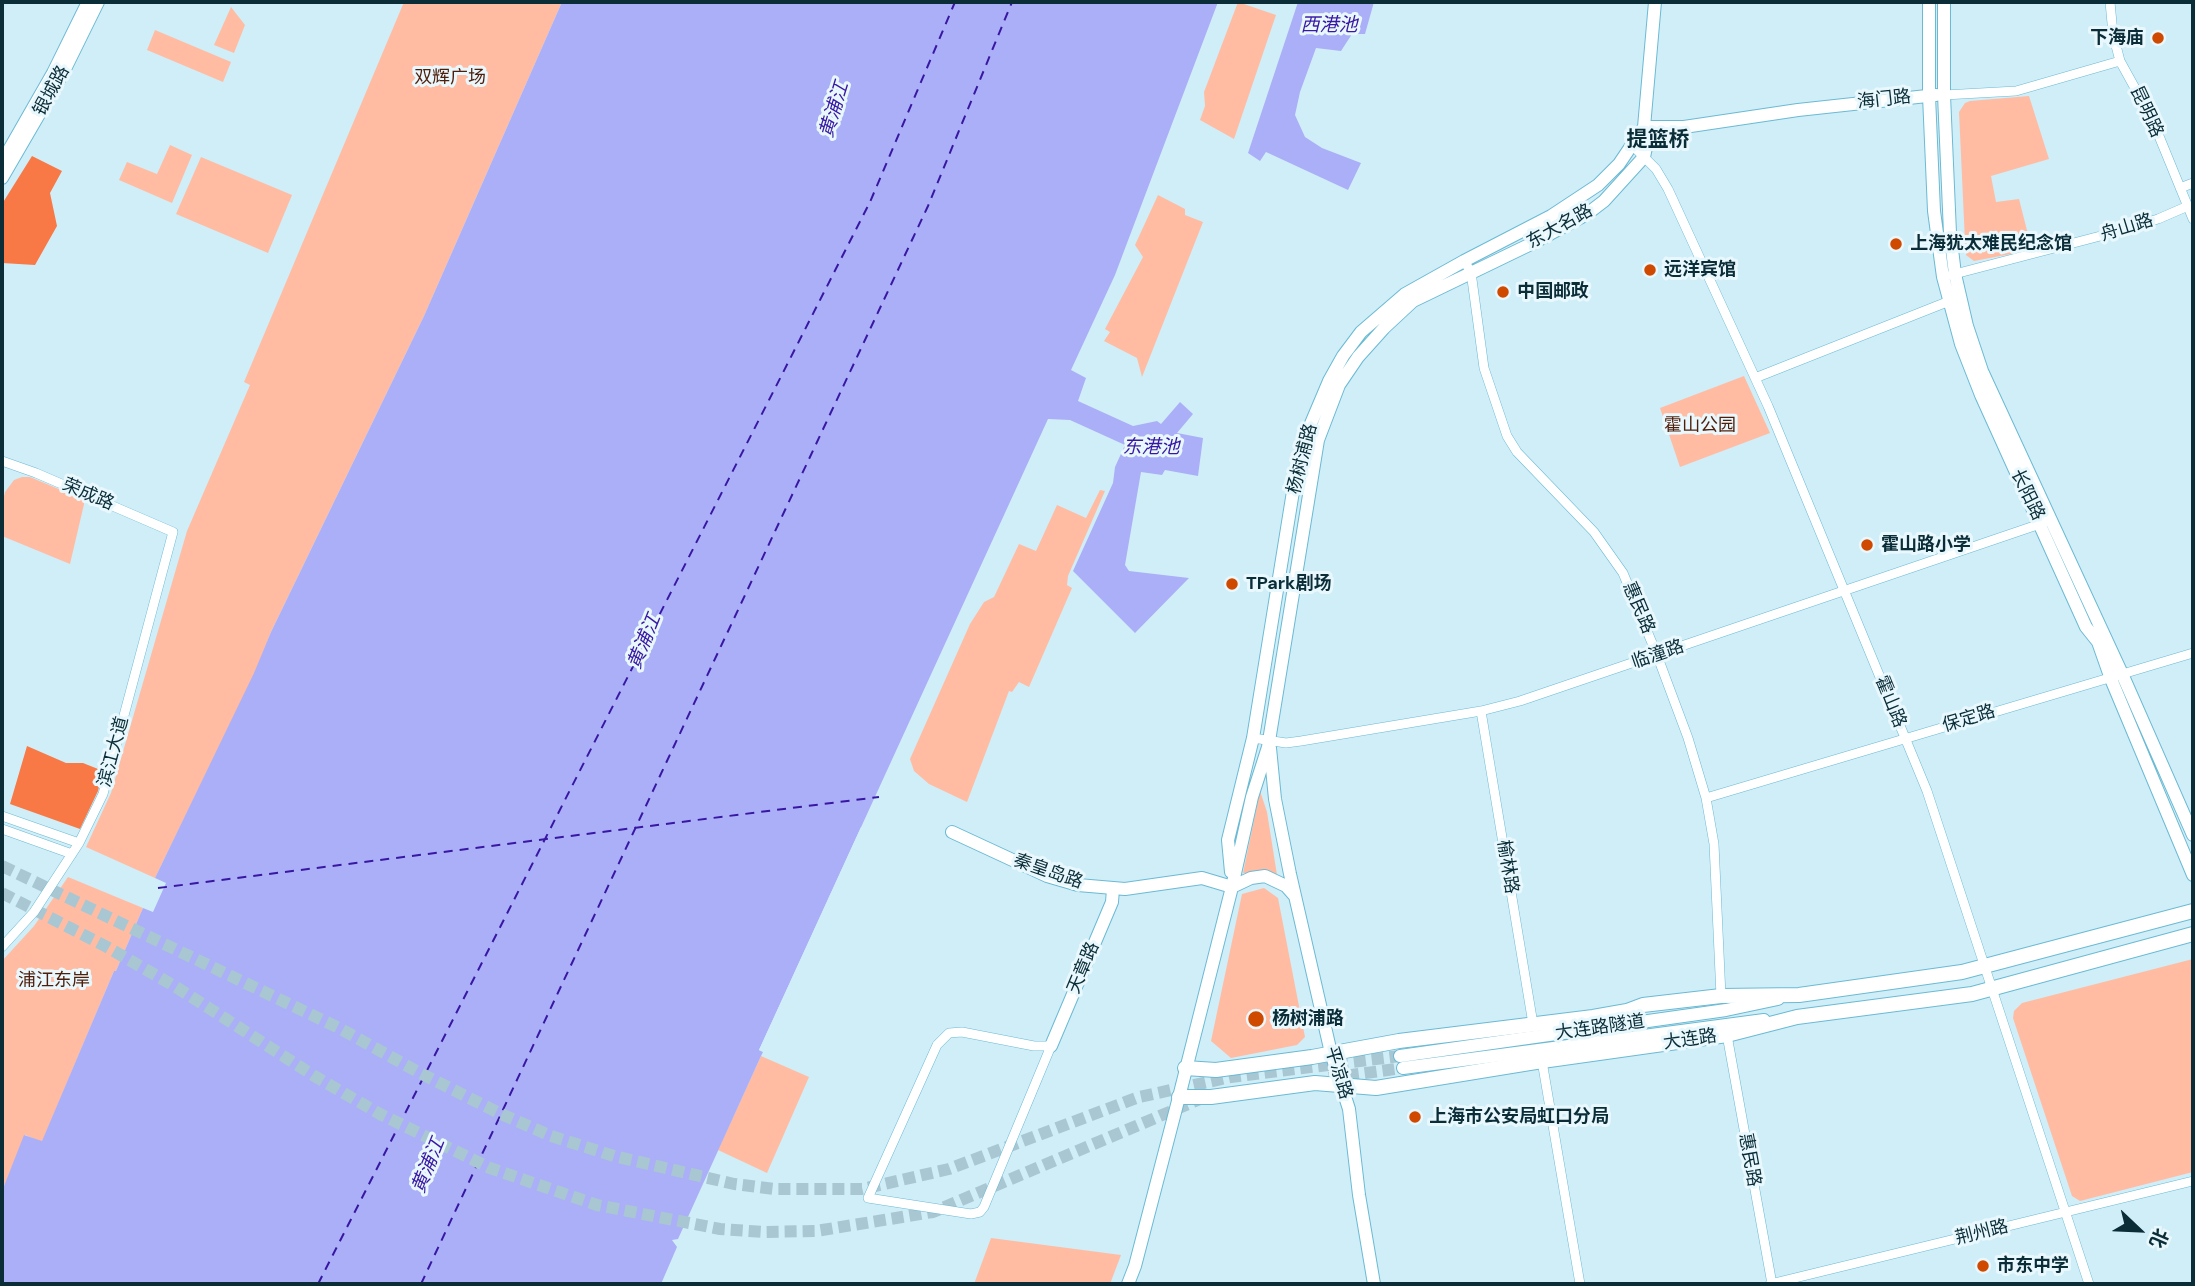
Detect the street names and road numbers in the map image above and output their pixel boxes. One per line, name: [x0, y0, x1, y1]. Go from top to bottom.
street label: 银城路: [29, 62, 75, 120]
street label: 昆明路: [2125, 83, 2167, 141]
street label: 海门路: [1856, 86, 1912, 114]
street label: 东大名路: [1523, 200, 1597, 254]
street label: 舟山路: [2098, 210, 2156, 246]
street label: 杨树浦路: [1284, 421, 1322, 497]
street label: 长阳路: [2005, 466, 2049, 524]
street label: 荣成路: [59, 475, 117, 515]
street label: 惠民路: [1618, 579, 1658, 637]
street label: 临潼路: [1629, 636, 1687, 674]
street label: 霍山路: [1870, 673, 1910, 731]
street label: 保定路: [1940, 701, 1998, 737]
street label: 滨江大道: [94, 714, 134, 790]
street label: 榆林路: [1492, 839, 1522, 895]
street label: 秦皇岛路: [1010, 850, 1086, 894]
street label: 天章路: [1064, 939, 1104, 997]
street label: 大连路隧道: [1554, 1011, 1646, 1045]
street label: 大连路: [1662, 1026, 1718, 1054]
street label: 平凉路: [1320, 1044, 1356, 1102]
street label: 惠民路: [1734, 1132, 1764, 1188]
street label: 荆州路: [1953, 1216, 2011, 1250]

